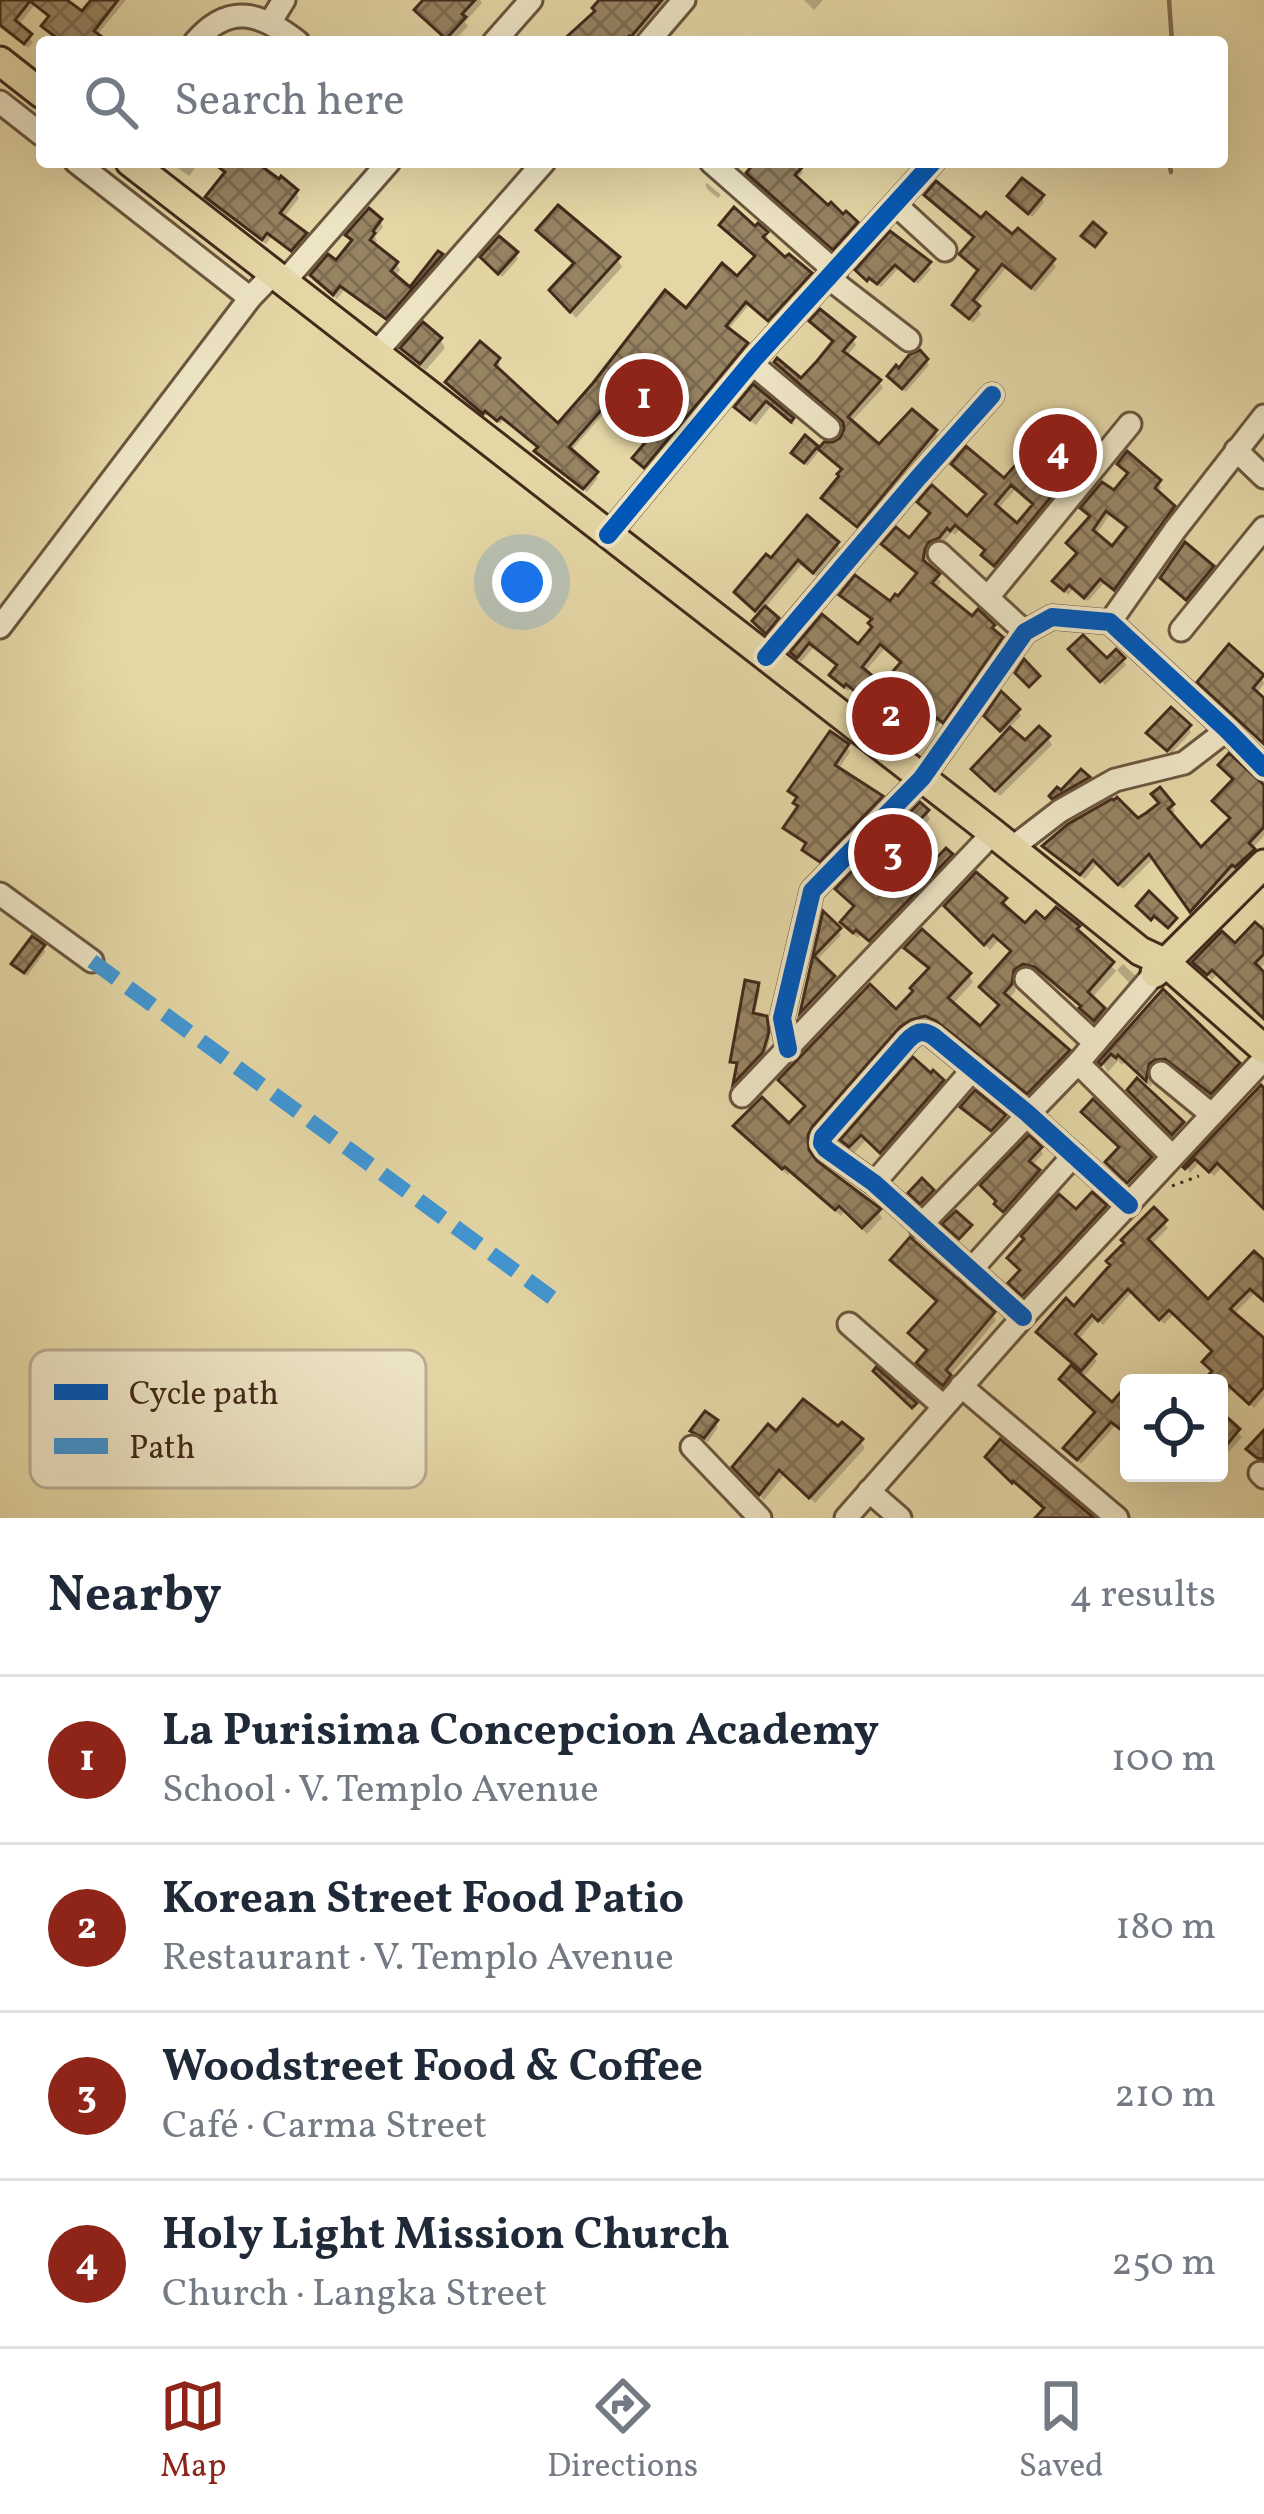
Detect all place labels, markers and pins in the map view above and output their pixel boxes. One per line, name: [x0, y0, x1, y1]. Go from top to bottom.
pin: 1: [605, 353, 683, 443]
pin: 4: [1019, 408, 1097, 498]
pin: 2: [852, 671, 930, 761]
pin: 3: [854, 808, 932, 898]

